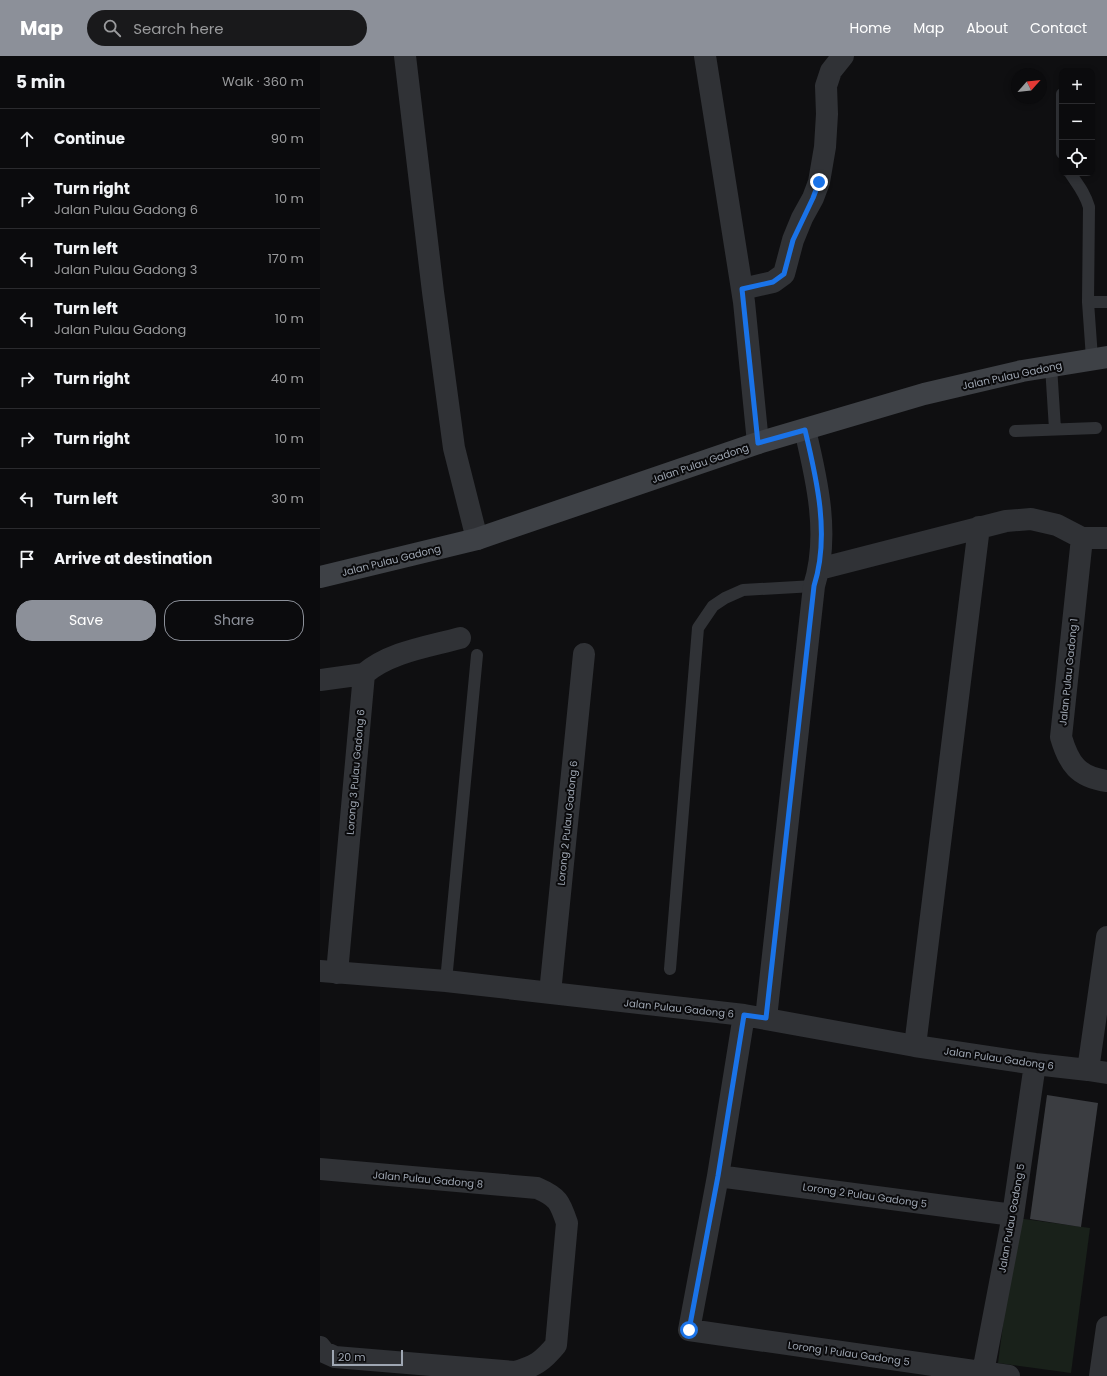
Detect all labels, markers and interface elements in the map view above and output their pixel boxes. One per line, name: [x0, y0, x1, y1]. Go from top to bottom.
search box: [87, 10, 367, 46]
text: Map: [20, 15, 63, 42]
icon: search: [101, 17, 123, 39]
text: Search here: [133, 18, 224, 39]
text: Home: [849, 18, 891, 38]
text: Map: [913, 18, 944, 38]
text: About: [966, 18, 1008, 38]
text: Contact: [1030, 18, 1087, 38]
north arrow: [1011, 68, 1047, 104]
map controls: [1059, 68, 1095, 176]
button: +: [1059, 68, 1095, 104]
text: 5 min: [16, 70, 65, 94]
text: Walk · 360 m: [222, 72, 304, 91]
button: −: [1059, 104, 1095, 140]
icon: ahead: [16, 128, 38, 150]
text: Continue: [54, 128, 125, 149]
text: 90 m: [271, 129, 304, 148]
button: locate: [1059, 140, 1095, 176]
route end: [810, 173, 828, 191]
text: Turn right: [54, 178, 130, 199]
icon: right: [16, 188, 38, 210]
text: 10 m: [275, 189, 304, 208]
text: Jalan Pulau Gadong 6: [54, 200, 198, 219]
text: Turn left: [54, 238, 118, 259]
icon: left: [16, 248, 38, 270]
text: 170 m: [268, 249, 304, 268]
text: Jalan Pulau Gadong 3: [54, 260, 197, 279]
text: Turn left: [54, 298, 118, 319]
icon: left: [16, 308, 38, 330]
text: 10 m: [275, 309, 304, 328]
text: Jalan Pulau Gadong: [54, 320, 186, 339]
street label: Jalan Pulau Gadong: [961, 358, 1063, 393]
icon: right: [16, 368, 38, 390]
text: Turn right: [54, 368, 130, 389]
text: 40 m: [271, 369, 304, 388]
icon: right: [16, 428, 38, 450]
text: Turn right: [54, 428, 130, 449]
text: 10 m: [275, 429, 304, 448]
street label: Jalan Pulau Gadong: [650, 440, 751, 487]
icon: left: [16, 488, 38, 510]
text: Turn left: [54, 488, 118, 509]
text: 30 m: [271, 489, 304, 508]
street label: Jalan Pulau Gadong: [340, 541, 442, 580]
icon: arrive: [16, 548, 38, 570]
text: Arrive at destination: [54, 548, 212, 569]
button: Save: [16, 600, 156, 641]
button: Share: [164, 600, 304, 641]
street label: Jalan Pulau Gadong 1: [1055, 618, 1082, 726]
street label: Lorong 3 Pulau Gadong 6: [343, 709, 368, 835]
street label: Lorong 2 Pulau Gadong 6: [553, 760, 582, 886]
street label: Jalan Pulau Gadong 6: [623, 995, 735, 1022]
street label: Jalan Pulau Gadong 6: [943, 1043, 1055, 1074]
street label: Jalan Pulau Gadong 5: [995, 1162, 1028, 1274]
street label: Jalan Pulau Gadong 8: [372, 1167, 484, 1192]
street label: Lorong 2 Pulau Gadong 5: [802, 1179, 928, 1212]
route start: [680, 1321, 698, 1339]
street label: Lorong 1 Pulau Gadong 5: [787, 1338, 911, 1369]
scale bar: [332, 1348, 403, 1367]
text: 20 m: [338, 1349, 366, 1365]

